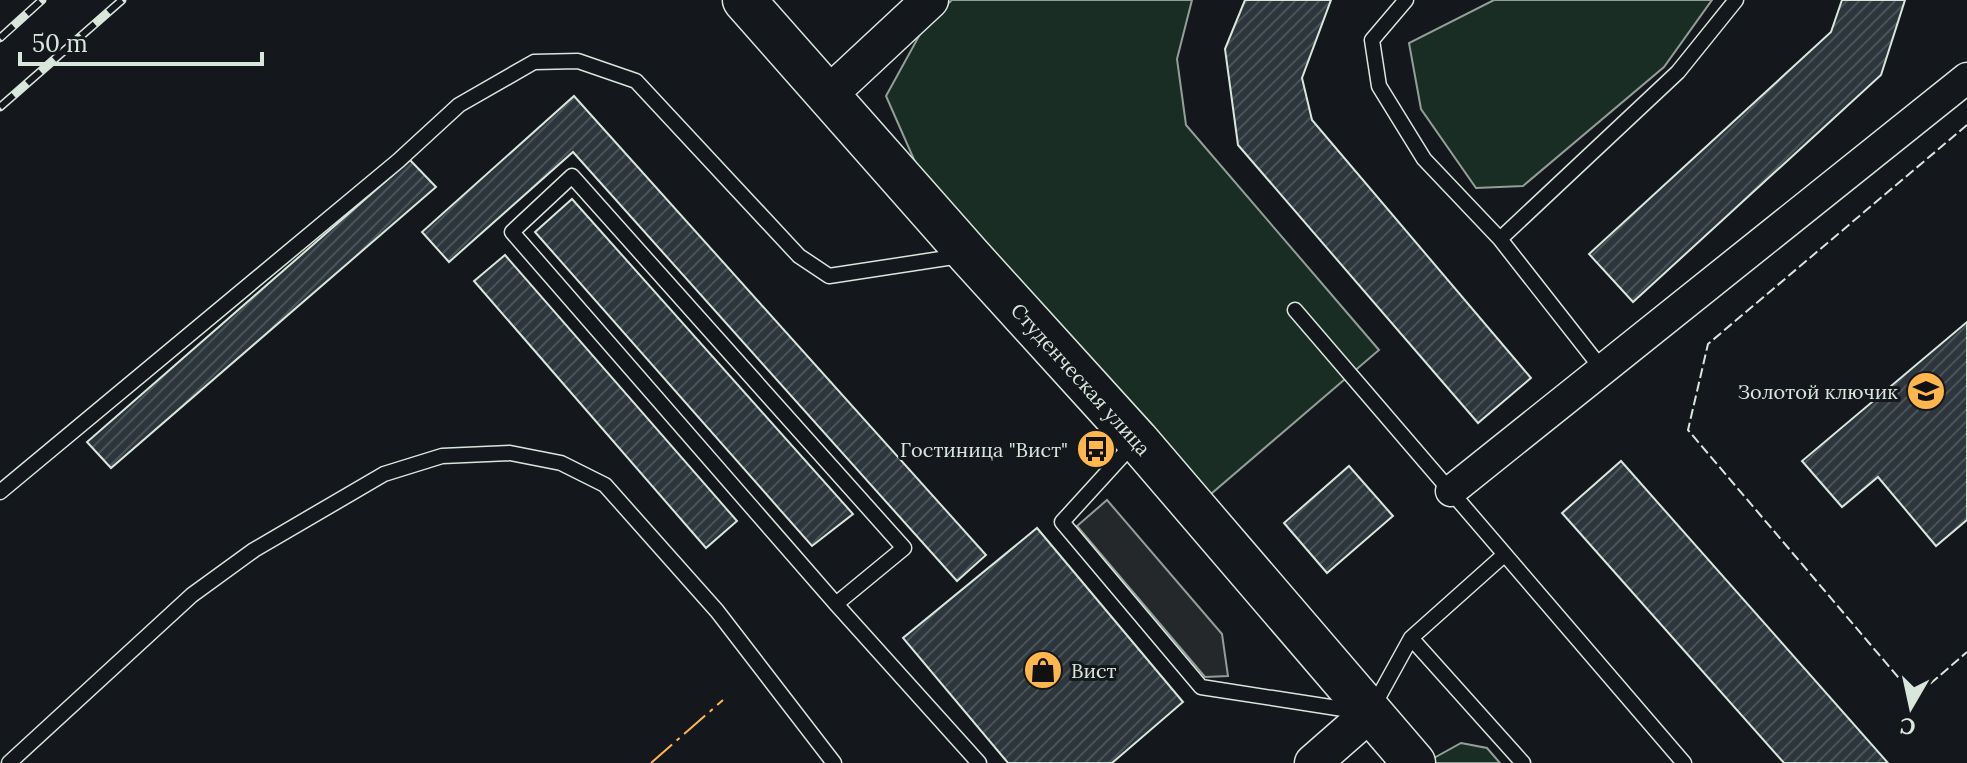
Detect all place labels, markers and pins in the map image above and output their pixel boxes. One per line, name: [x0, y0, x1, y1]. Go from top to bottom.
school or university icon: Золотой ключик: [1905, 370, 1947, 412]
place label: Золотой ключик: [1738, 379, 1898, 404]
bus stop icon: Гостиница "Вист": [1075, 428, 1117, 470]
place label: Гостиница "Вист": [900, 437, 1068, 462]
shop icon: Вист: [1022, 649, 1064, 691]
place label: Вист: [1071, 658, 1117, 683]

